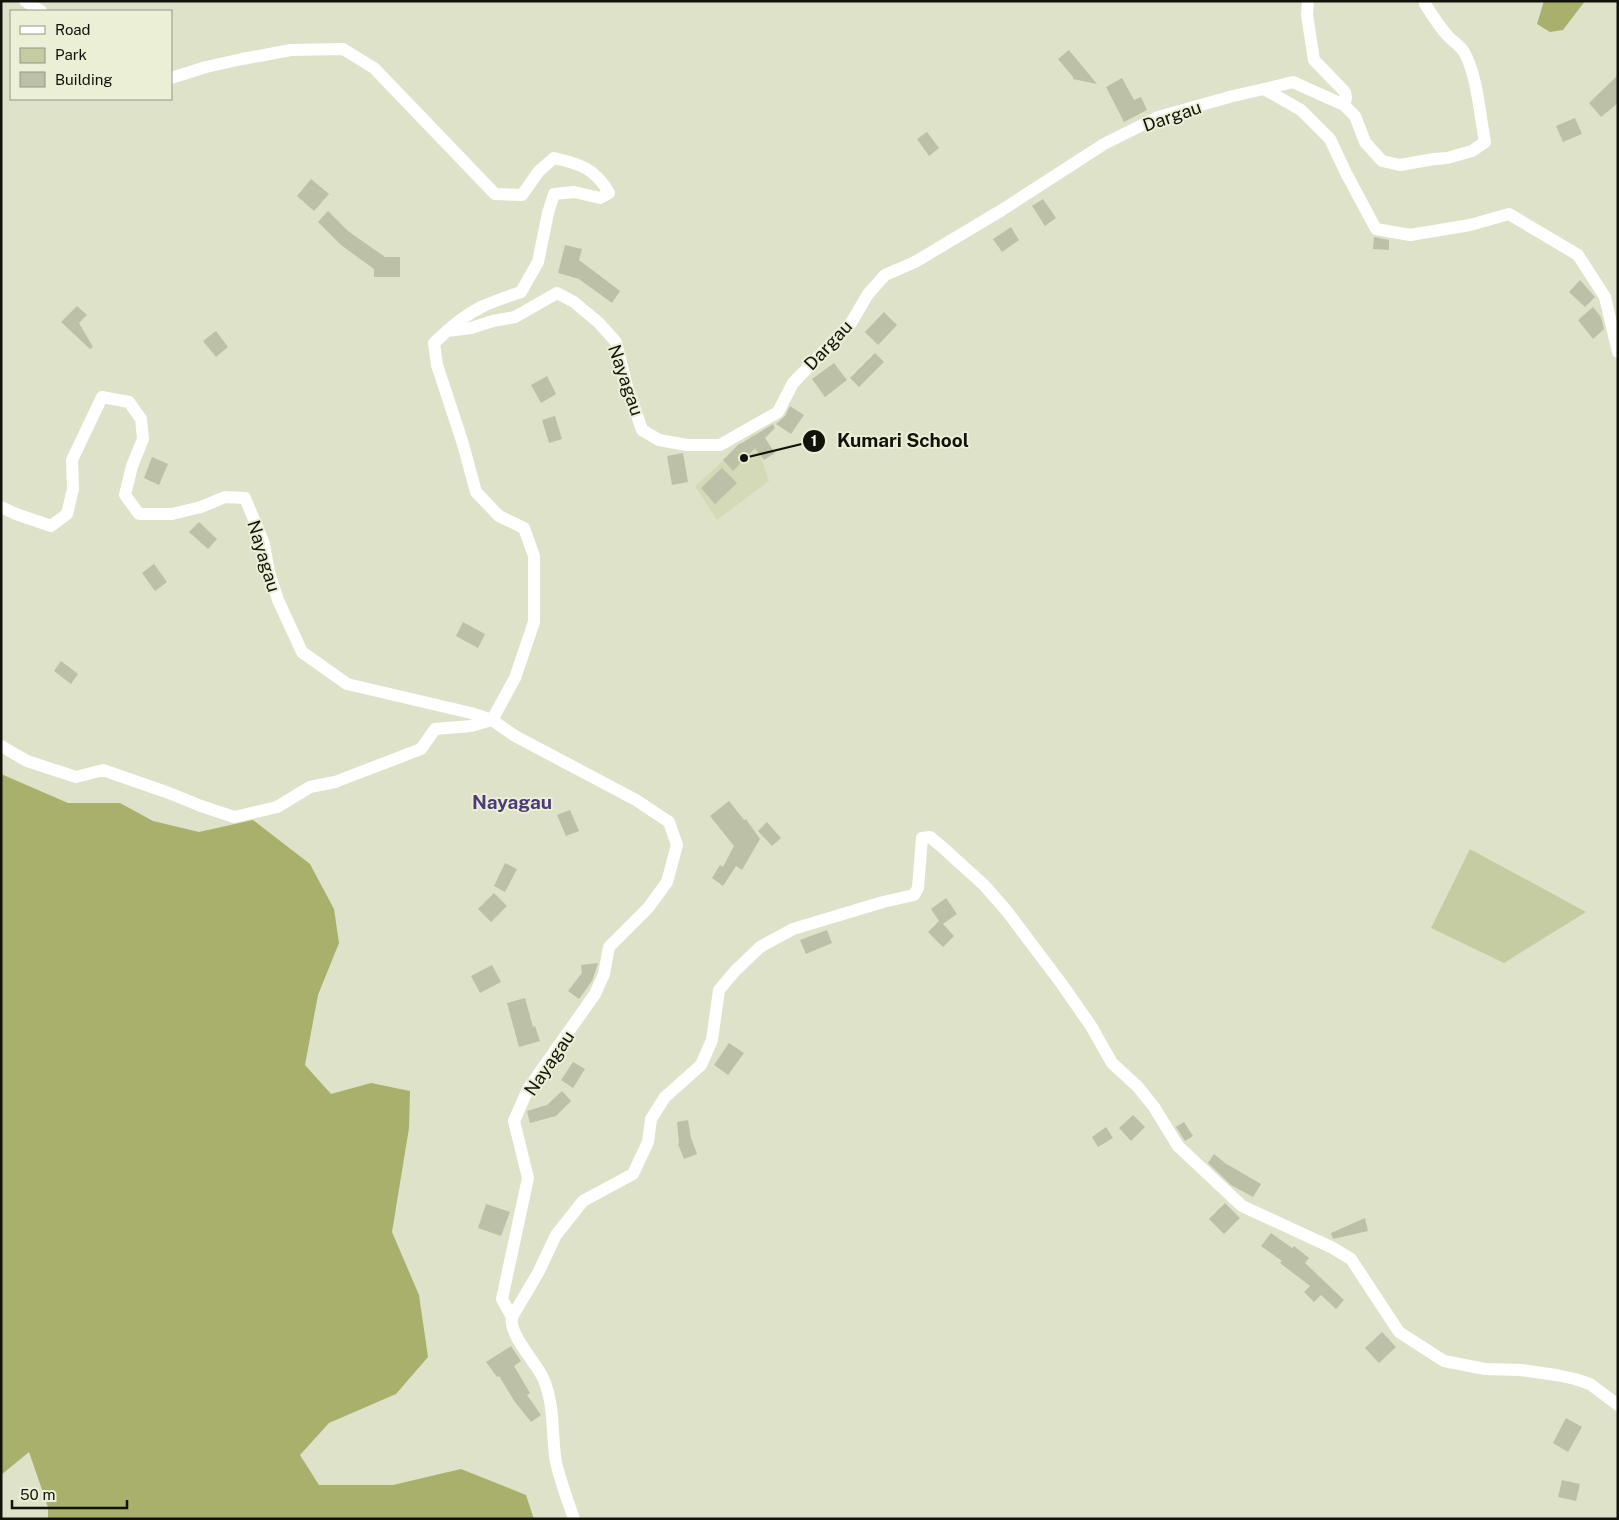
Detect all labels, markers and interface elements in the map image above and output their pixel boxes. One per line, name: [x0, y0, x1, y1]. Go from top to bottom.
legend: [10, 10, 172, 100]
text: Road: [55, 21, 91, 38]
text: Park: [55, 46, 87, 63]
text: Building: [55, 71, 113, 88]
street label: Dargau: [1140, 96, 1204, 136]
street label: Dargau: [800, 316, 856, 374]
street label: Nayagau: [604, 342, 648, 418]
callout: Kumari School: [802, 424, 979, 458]
text: Kumari School: [837, 429, 969, 451]
text: 1: [811, 432, 817, 449]
street label: Nayagau: [243, 518, 285, 594]
district label: Nayagau: [472, 791, 552, 813]
street label: Nayagau: [520, 1027, 578, 1099]
scale bar: [12, 1478, 128, 1510]
text: 50 m: [20, 1486, 55, 1503]

